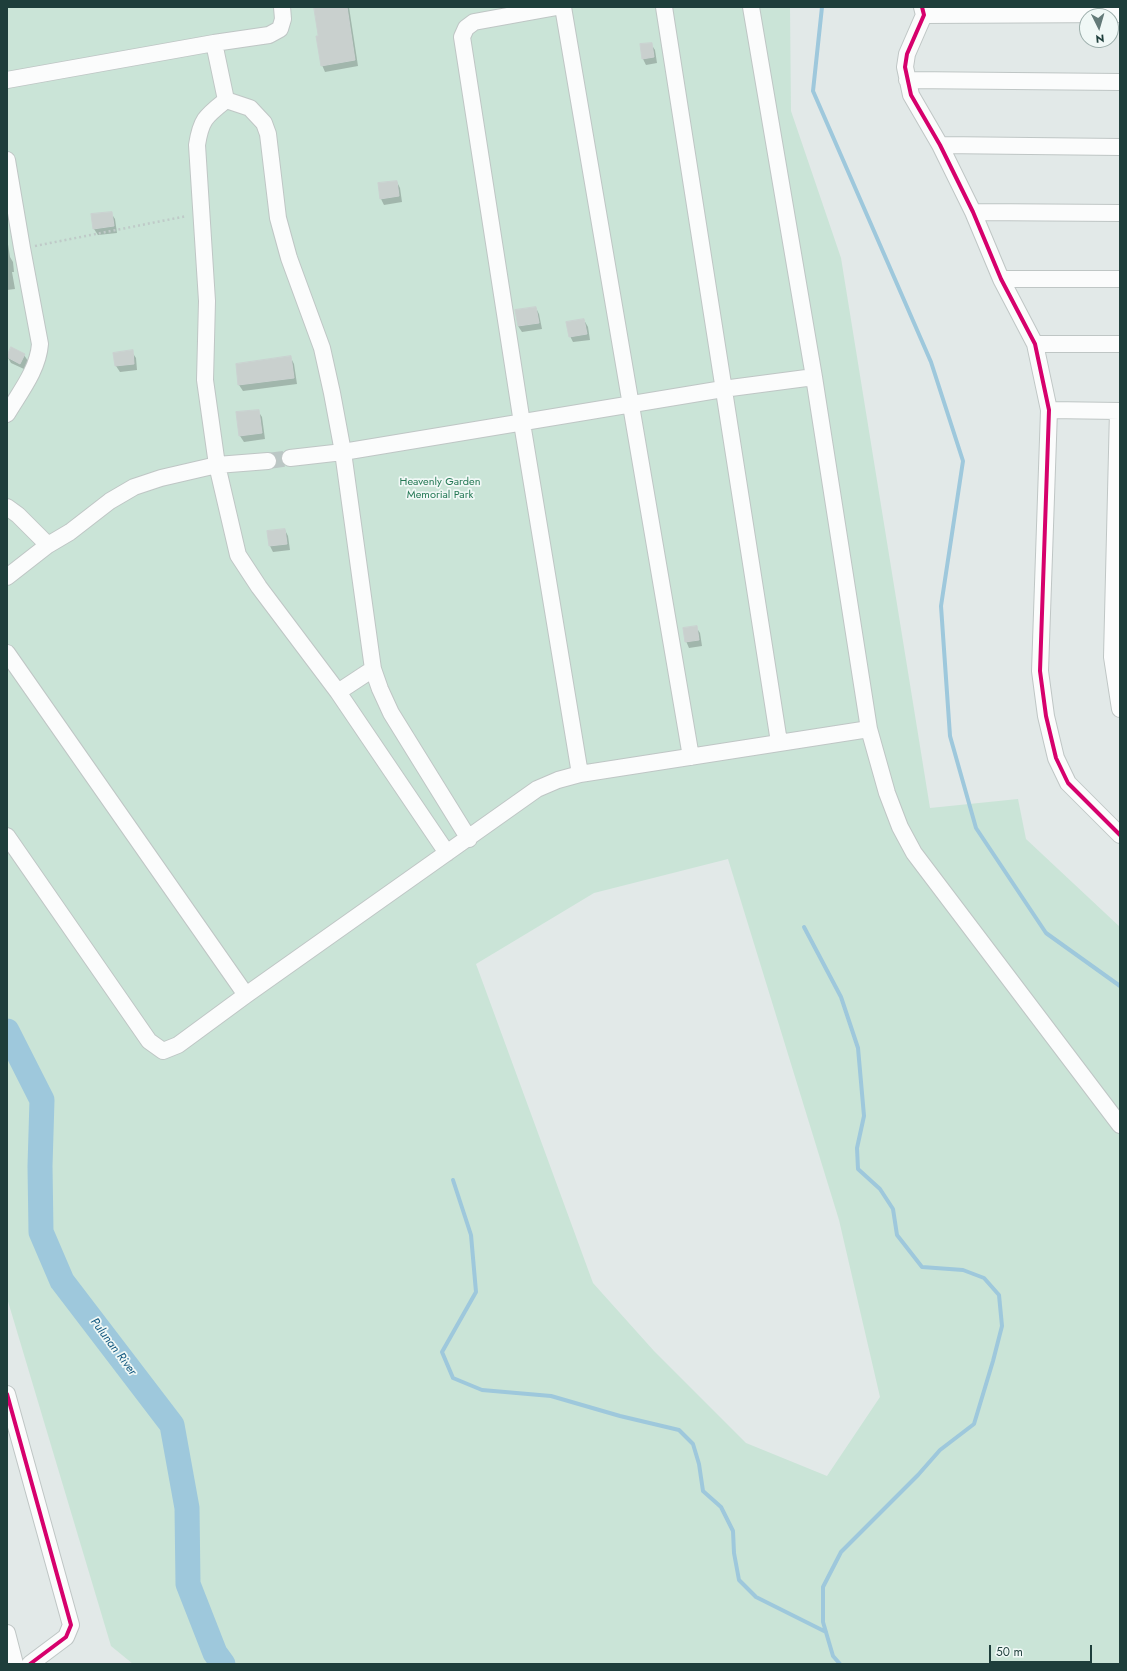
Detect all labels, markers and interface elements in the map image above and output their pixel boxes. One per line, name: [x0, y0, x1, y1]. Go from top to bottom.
north arrow: [1079, 8, 1119, 48]
text: N: [1095, 31, 1105, 47]
park label: Heavenly Garden Memorial Park: [400, 475, 480, 501]
water label: Pulunan River: [87, 1316, 139, 1378]
scale bar: [991, 1637, 1094, 1663]
text: 50 m: [996, 1643, 1023, 1661]

